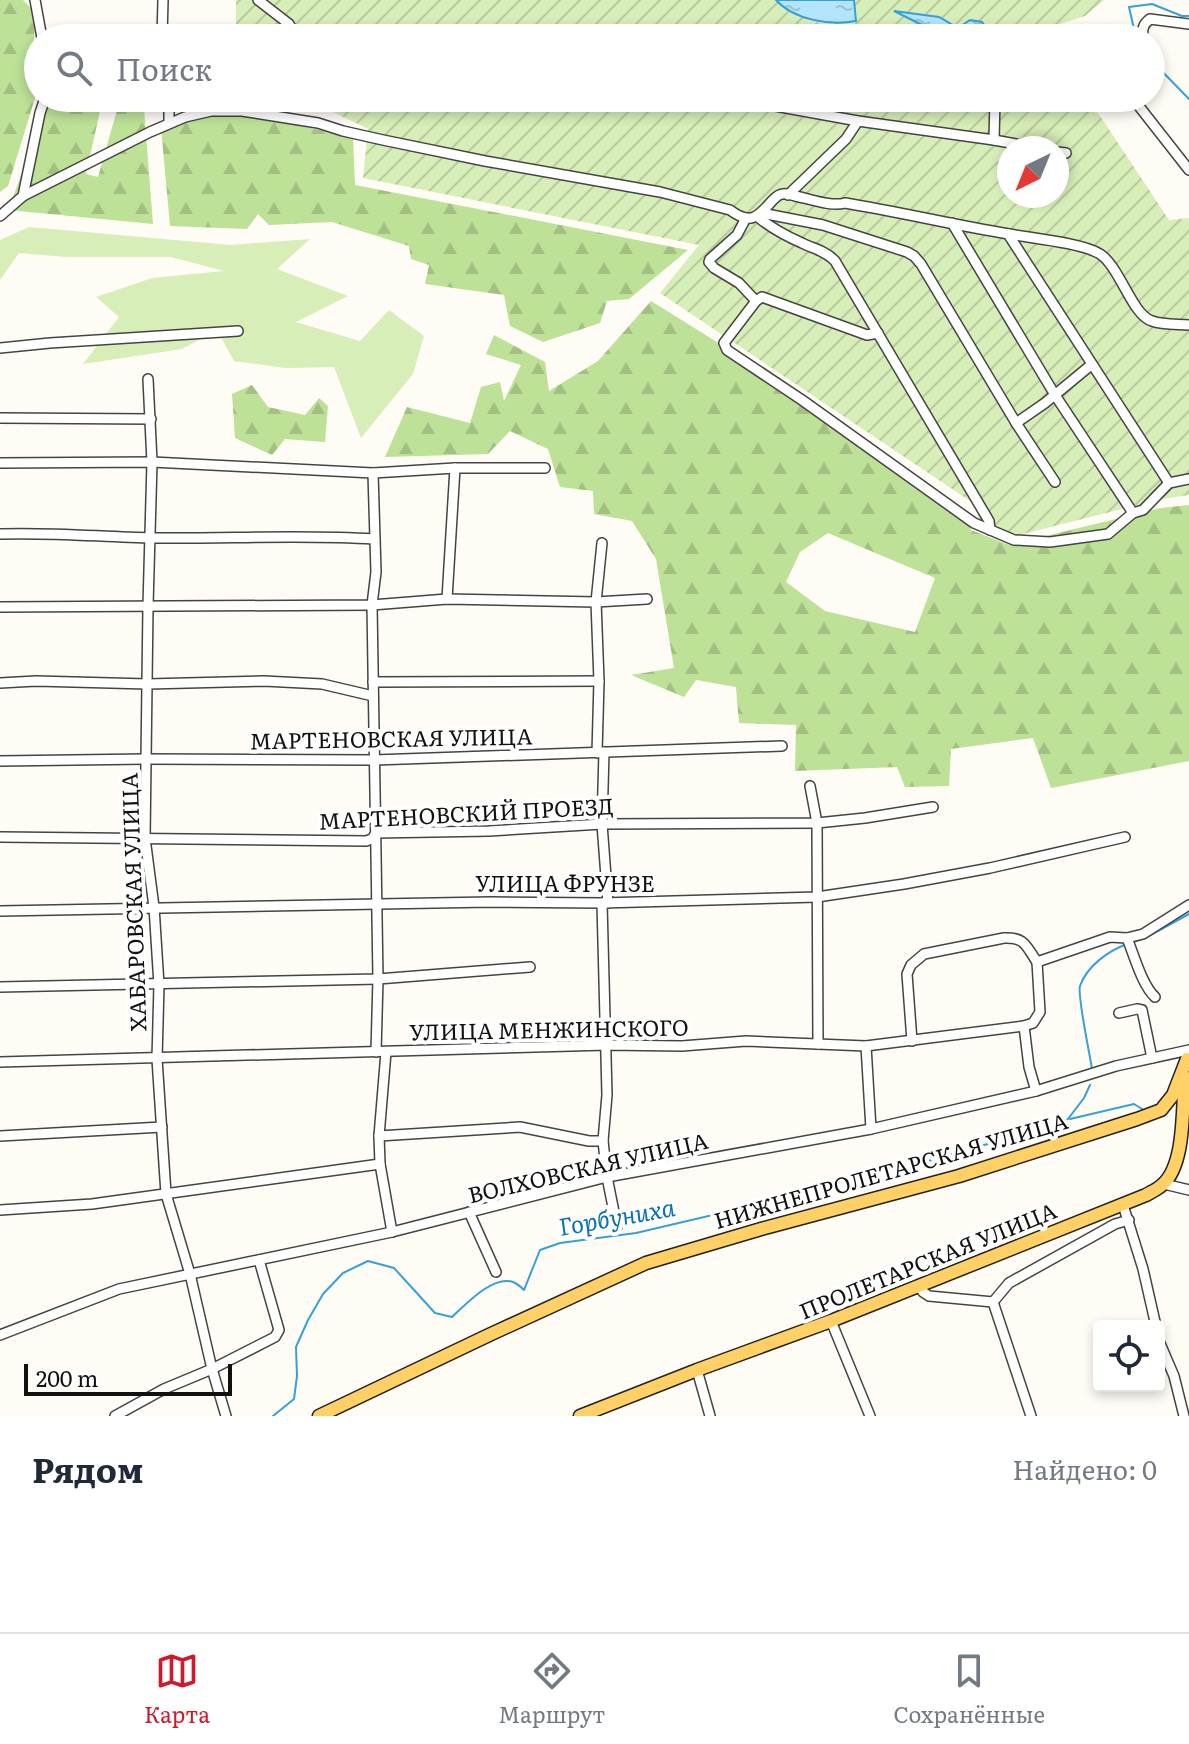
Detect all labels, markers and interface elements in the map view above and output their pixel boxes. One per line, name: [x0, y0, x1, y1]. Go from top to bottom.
search box: [24, 24, 1165, 112]
icon: search: [52, 46, 96, 90]
text: Поиск: [116, 46, 212, 90]
north arrow: [997, 136, 1069, 208]
street label: МАРТЕНОВСКАЯ УЛИЦА: [249, 719, 533, 756]
street label: ХАБАРОВСКАЯ УЛИЦА: [111, 772, 154, 1032]
street label: МАРТЕНОВСКИЙ ПРОЕЗД: [318, 788, 614, 837]
street label: УЛИЦА ФРУНЗЕ: [475, 866, 655, 899]
street label: УЛИЦА МЕНЖИНСКОГО: [409, 1010, 689, 1047]
street label: НИЖНЕПРОЛЕТАРСКАЯ УЛИЦА: [710, 1103, 1071, 1236]
street label: ВОЛХОВСКАЯ УЛИЦА: [464, 1123, 711, 1210]
water label: Горбуниха: [556, 1188, 678, 1243]
street label: ПРОЛЕТАРСКАЯ УЛИЦА: [794, 1193, 1061, 1326]
map controls: [1093, 1320, 1165, 1392]
button: locate: [1093, 1320, 1165, 1392]
scale bar: [24, 1360, 232, 1396]
text: 200 m: [36, 1361, 98, 1394]
text: Рядом: [32, 1443, 144, 1493]
text: Найдено: 0: [1013, 1449, 1157, 1488]
tab: Карта: [144, 1649, 210, 1730]
tab: Маршрут: [498, 1649, 605, 1730]
tab: Сохранённые: [893, 1649, 1045, 1730]

